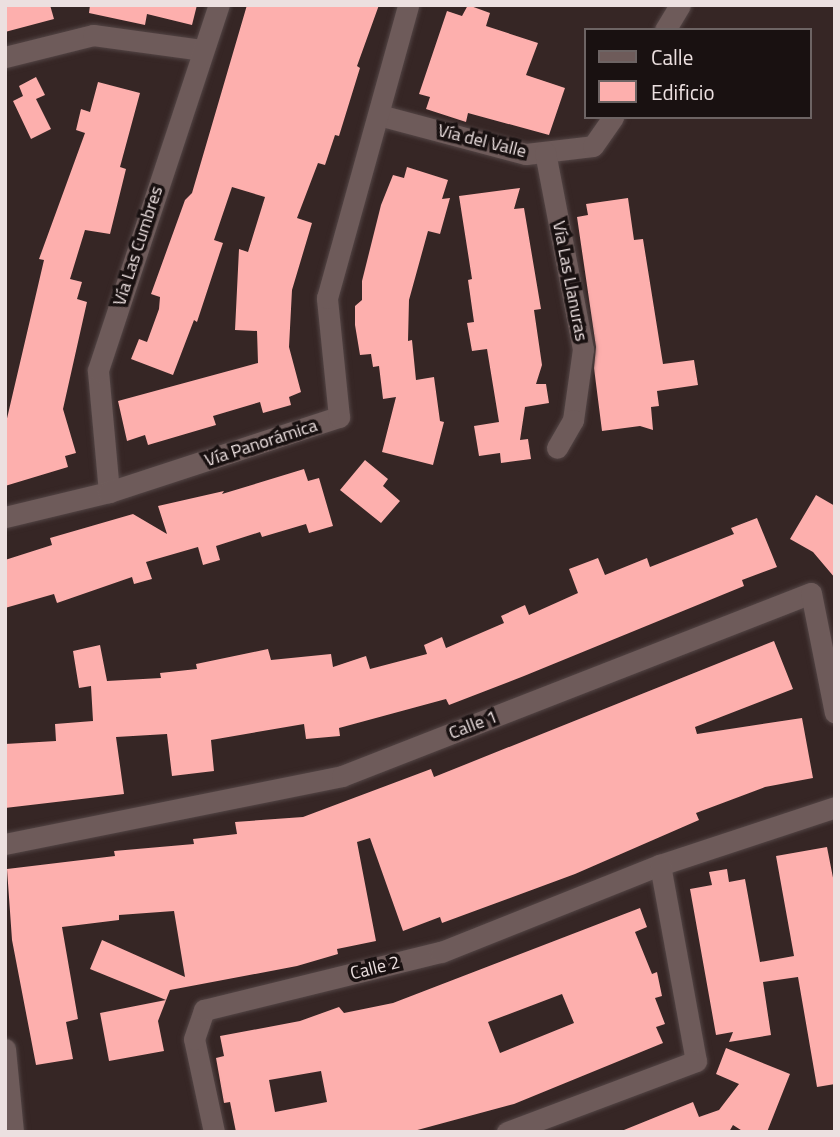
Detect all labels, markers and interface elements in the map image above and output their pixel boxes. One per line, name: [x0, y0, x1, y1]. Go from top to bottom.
legend: [584, 28, 812, 119]
text: Calle: [651, 41, 693, 73]
text: Edificio: [651, 76, 715, 108]
street label: Vía del Valle: [435, 120, 529, 162]
street label: Vía Las Cumbres: [108, 183, 168, 309]
street label: Vía Las Llanuras: [548, 219, 592, 343]
street label: Vía Panorámica: [202, 415, 320, 471]
street label: Calle 1: [446, 706, 500, 744]
street label: Calle 2: [348, 951, 402, 985]

